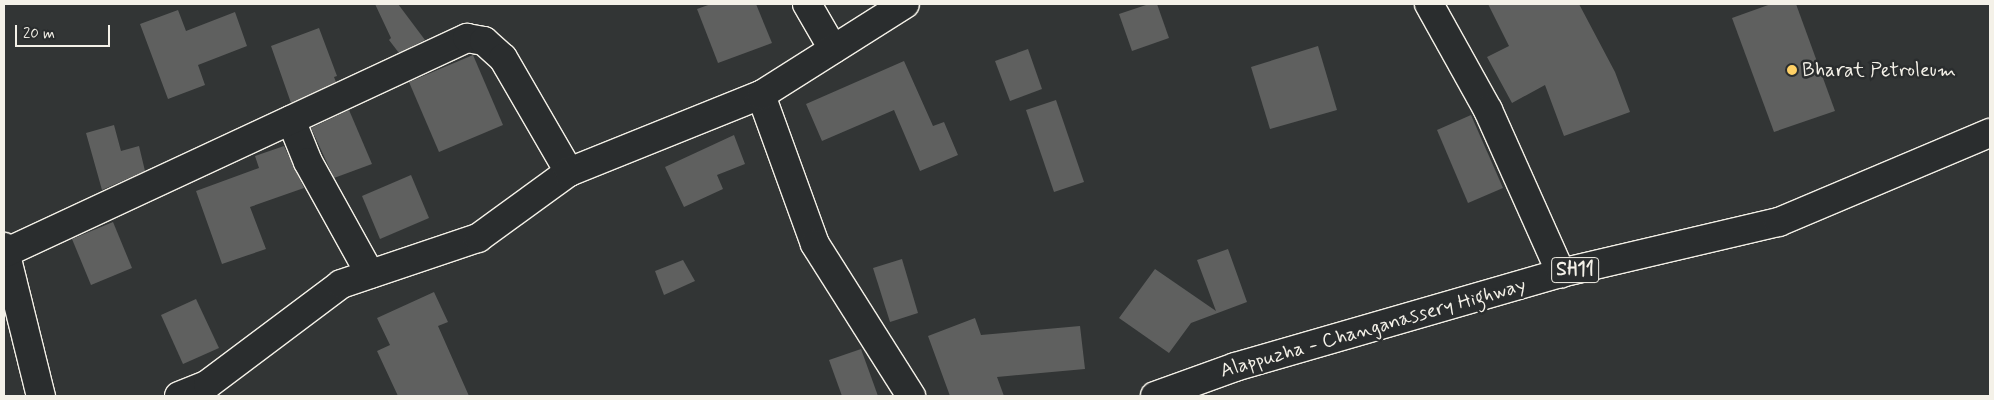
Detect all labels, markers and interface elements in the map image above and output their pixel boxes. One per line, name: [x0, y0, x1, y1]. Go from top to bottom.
scale bar: [18, 15, 112, 47]
text: 20 m: [23, 24, 55, 44]
place label: Bharat Petroleum: [1802, 58, 1954, 82]
marker: Bharat Petroleum: [1786, 64, 1798, 76]
road number: SH11: [1550, 254, 1600, 286]
street label: Alappuzha - Changanassery Highway: [1217, 273, 1529, 383]

